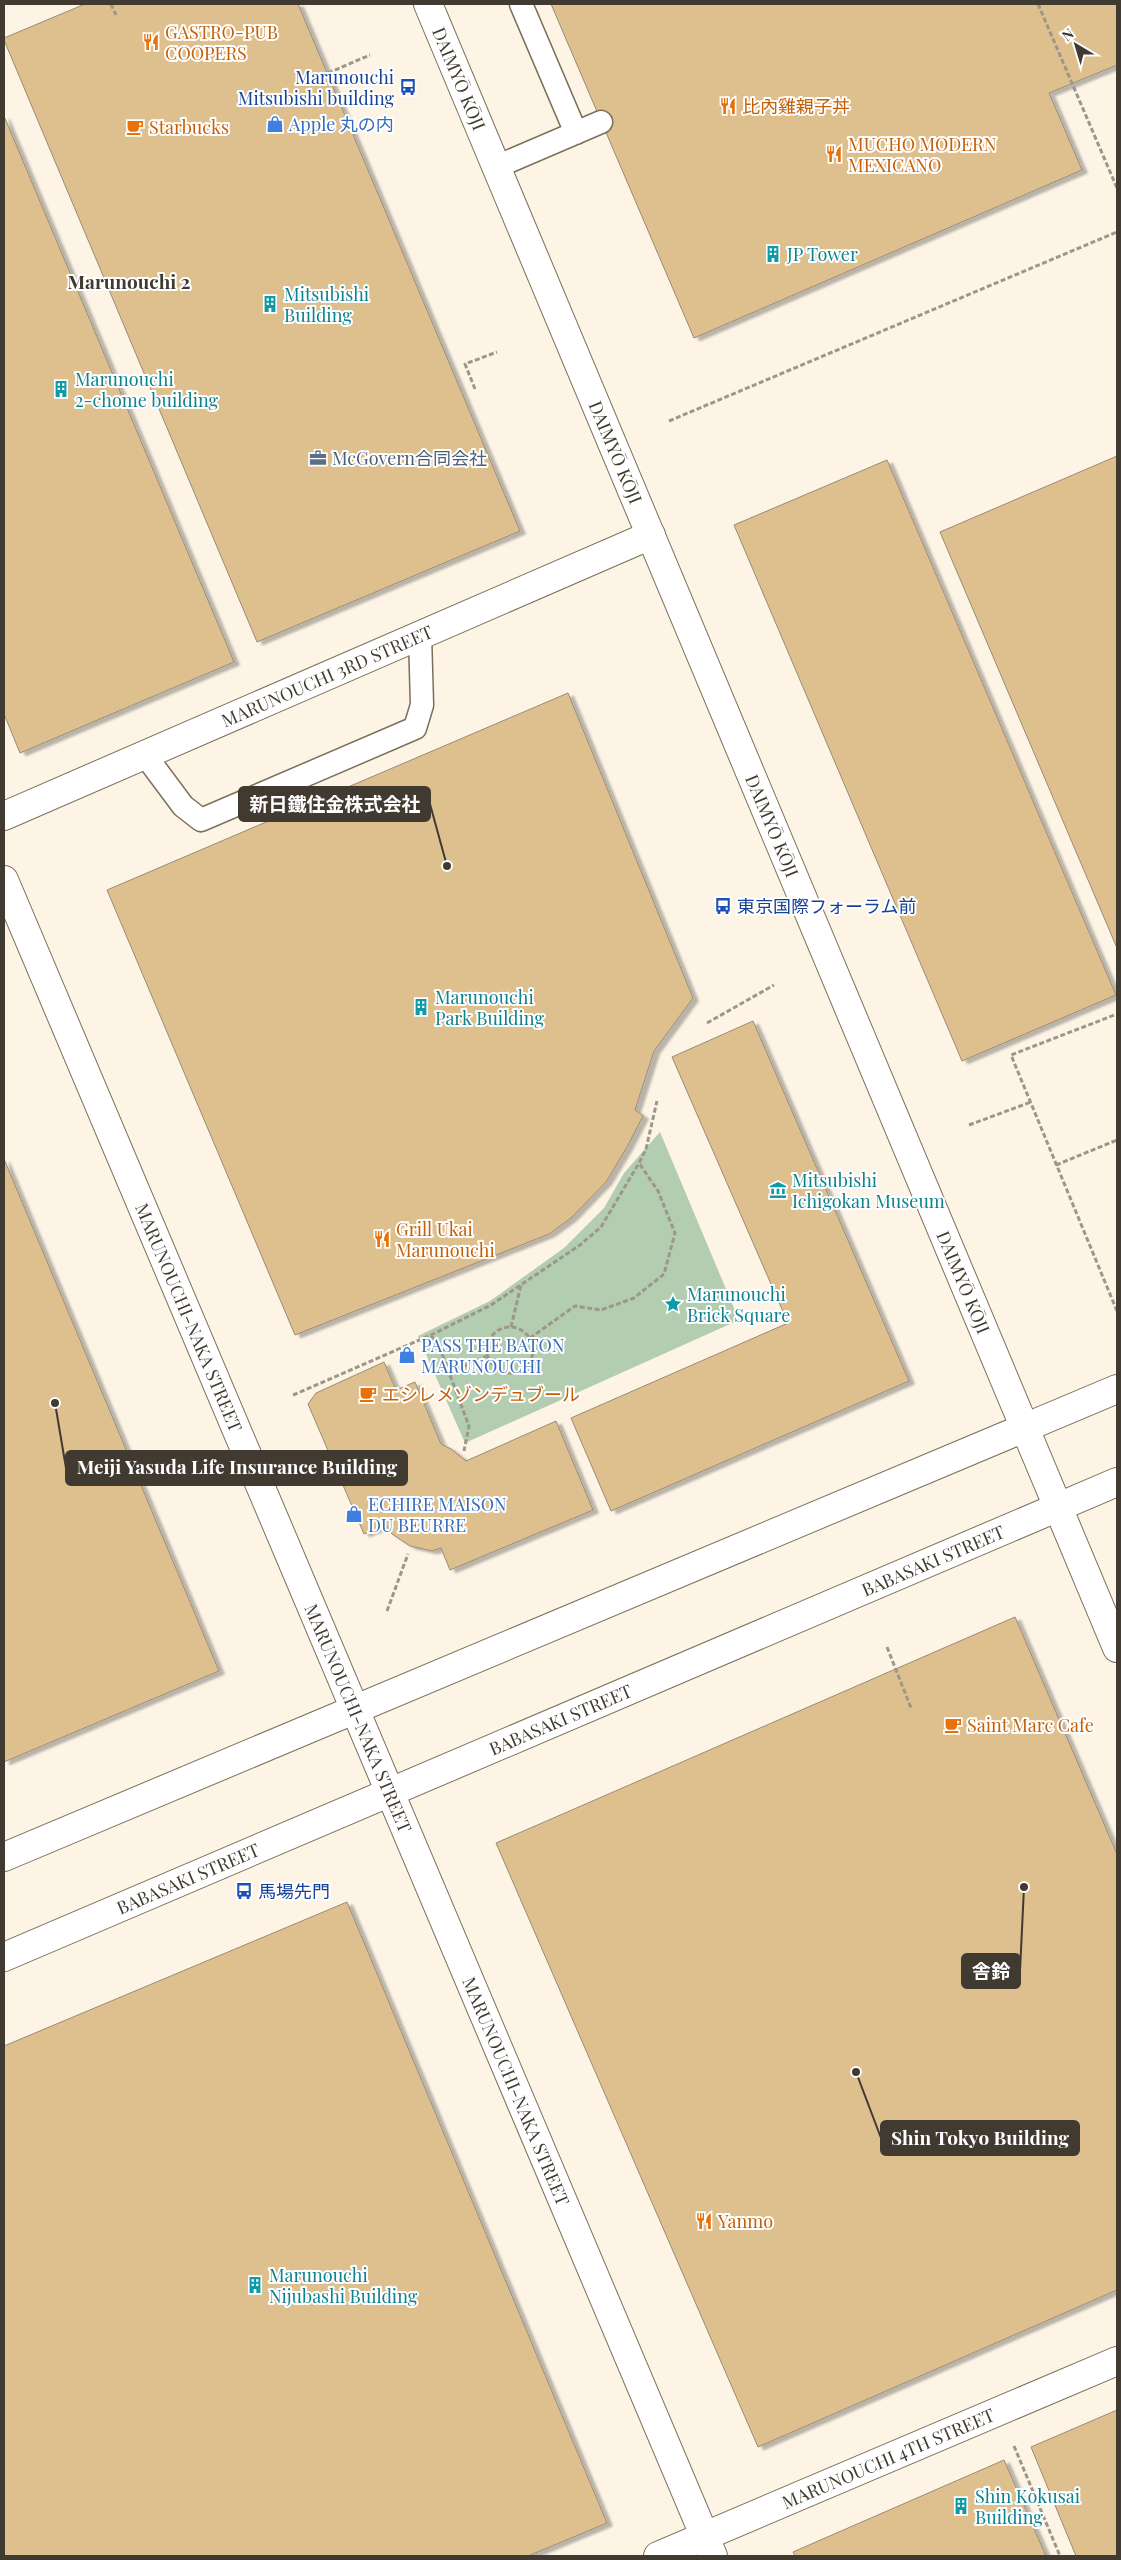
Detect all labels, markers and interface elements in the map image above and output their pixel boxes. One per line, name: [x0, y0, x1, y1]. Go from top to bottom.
place label: GASTRO-PUB COOPERS: [165, 20, 278, 65]
north arrow: [1051, 20, 1101, 70]
street label: DAIMYŌ KŌJI: [427, 24, 492, 134]
text: N: [1058, 24, 1078, 45]
restaurant icon: GASTRO-PUB COOPERS: [141, 32, 161, 52]
place label: Marunouchi Mitsubishi building: [238, 65, 394, 110]
bus stop icon: Marunouchi Mitsubishi building: [398, 77, 418, 97]
place label: 比內雞親子丼: [742, 94, 850, 118]
restaurant icon: 比內雞親子丼: [718, 96, 738, 116]
place label: Apple 丸の内: [288, 112, 394, 136]
shop icon: Apple 丸の内: [265, 114, 285, 134]
place label: Starbucks: [149, 115, 229, 139]
cafe icon: Starbucks: [125, 117, 145, 137]
place label: MUCHO MODERN MEXICANO: [848, 132, 997, 177]
restaurant icon: MUCHO MODERN MEXICANO: [824, 144, 844, 164]
place label: JP Tower: [786, 242, 858, 266]
building icon: JP Tower: [763, 244, 783, 264]
district label: Marunouchi 2: [68, 268, 190, 294]
place label: Mitsubishi Building: [284, 282, 369, 327]
building icon: Mitsubishi Building: [260, 294, 280, 314]
place label: Marunouchi 2-chome building: [75, 367, 219, 412]
building icon: Marunouchi 2-chome building: [51, 379, 71, 399]
street label: DAIMYŌ KŌJI: [584, 397, 648, 507]
place label: McGovern合同会社: [332, 446, 487, 470]
office icon: McGovern合同会社: [308, 448, 328, 468]
street label: MARUNOUCHI 3RD STREET: [217, 619, 436, 732]
street label: DAIMYŌ KŌJI: [740, 771, 805, 881]
callout: 新日鐵住金株式会社: [239, 787, 430, 821]
text: 新日鐵住金株式会社: [249, 790, 421, 816]
place label: 東京国際フォーラム前: [737, 894, 916, 918]
bus stop icon: 東京国際フォーラム前: [713, 896, 733, 916]
place label: Marunouchi Park Building: [435, 985, 544, 1030]
building icon: Marunouchi Park Building: [411, 997, 431, 1017]
place label: Mitsubishi Ichigokan Museum: [792, 1168, 945, 1213]
museum icon: Mitsubishi Ichigokan Museum: [768, 1180, 788, 1200]
street label: MARUNOUCHI-NAKA STREET: [130, 1199, 248, 1436]
place label: Grill Ukai Marunouchi: [396, 1217, 495, 1262]
street label: DAIMYŌ KŌJI: [931, 1227, 996, 1337]
restaurant icon: Grill Ukai Marunouchi: [372, 1229, 392, 1249]
place label: Marunouchi Brick Square: [687, 1282, 790, 1327]
place icon: Marunouchi Brick Square: [663, 1294, 683, 1314]
place label: PASS THE BATON MARUNOUCHI: [421, 1333, 565, 1378]
shop icon: PASS THE BATON MARUNOUCHI: [397, 1345, 417, 1365]
place label: エシレメゾンデュブール: [382, 1382, 580, 1406]
cafe icon: エシレメゾンデュブール: [358, 1384, 378, 1404]
callout: Meiji Yasuda Life Insurance Building: [66, 1451, 407, 1485]
text: Meiji Yasuda Life Insurance Building: [77, 1453, 398, 1479]
place label: ECHIRE MAISON DU BEURRE: [368, 1492, 507, 1537]
shop icon: ECHIRE MAISON DU BEURRE: [344, 1504, 364, 1524]
street label: BABASAKI STREET: [858, 1519, 1008, 1602]
street label: MARUNOUCHI-NAKA STREET: [300, 1600, 418, 1836]
street label: BABASAKI STREET: [485, 1678, 636, 1761]
place label: Saint Marc Cafe: [967, 1713, 1094, 1737]
cafe icon: Saint Marc Cafe: [943, 1715, 963, 1735]
street label: BABASAKI STREET: [113, 1837, 263, 1920]
place label: 馬場先門: [258, 1879, 330, 1903]
bus stop icon: 馬場先門: [234, 1881, 254, 1901]
callout: 舎鈴: [962, 1954, 1020, 1988]
text: 舎鈴: [972, 1957, 1011, 1983]
street label: MARUNOUCHI-NAKA STREET: [457, 1973, 575, 2209]
callout: Shin Tokyo Building: [881, 2121, 1079, 2155]
text: Shin Tokyo Building: [891, 2124, 1069, 2150]
place label: Yanmo: [717, 2209, 773, 2233]
restaurant icon: Yanmo: [694, 2211, 714, 2231]
place label: Marunouchi Nijubashi Building: [269, 2263, 418, 2308]
building icon: Marunouchi Nijubashi Building: [245, 2275, 265, 2295]
street label: MARUNOUCHI 4TH STREET: [778, 2402, 998, 2514]
place label: Shin Kokusai Building: [975, 2484, 1080, 2529]
building icon: Shin Kokusai Building: [951, 2496, 971, 2516]

